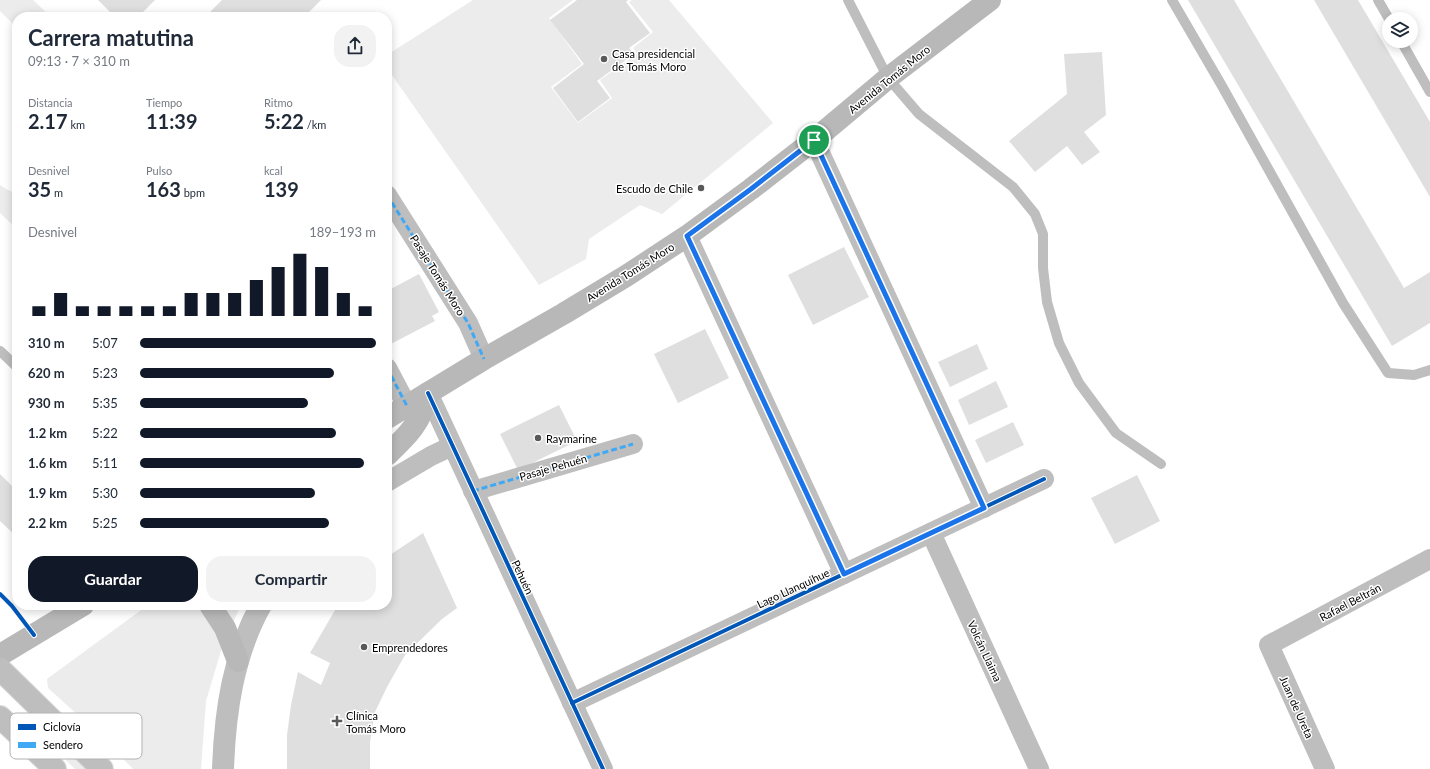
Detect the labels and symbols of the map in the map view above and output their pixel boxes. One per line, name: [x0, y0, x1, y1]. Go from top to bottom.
street label: Avenida Tomás Moro: [846, 42, 932, 116]
place label: Casa presidencial de Tomás Moro: [612, 47, 695, 73]
marker: Casa presidencial de Tomás Moro: [599, 54, 609, 64]
pin: [797, 123, 831, 157]
place label: Escudo de Chile: [616, 182, 693, 195]
marker: Escudo de Chile: [696, 183, 706, 193]
street label: Pasaje Tomás Moro: [408, 232, 468, 318]
street label: Avenida Tomás Moro: [584, 240, 676, 304]
place label: Raymarine: [546, 432, 597, 445]
marker: Raymarine: [533, 433, 543, 443]
street label: Pasaje Pehuén: [518, 451, 588, 483]
street label: Pehuén: [509, 558, 537, 596]
street label: Lago Llanquihue: [755, 565, 832, 611]
street label: Rafael Beltrán: [1317, 580, 1383, 624]
street label: Volcán Llaima: [965, 618, 1005, 684]
place label: Emprendedores: [372, 641, 448, 654]
marker: Emprendedores: [359, 642, 369, 652]
street label: Juan de Ureta: [1277, 674, 1317, 740]
place label: Clínica Tomás Moro: [346, 709, 406, 735]
legend: [10, 713, 142, 759]
marker: Clínica Tomás Moro: [331, 715, 343, 727]
text: Ciclovía: [43, 720, 81, 733]
text: Sendero: [43, 738, 83, 751]

